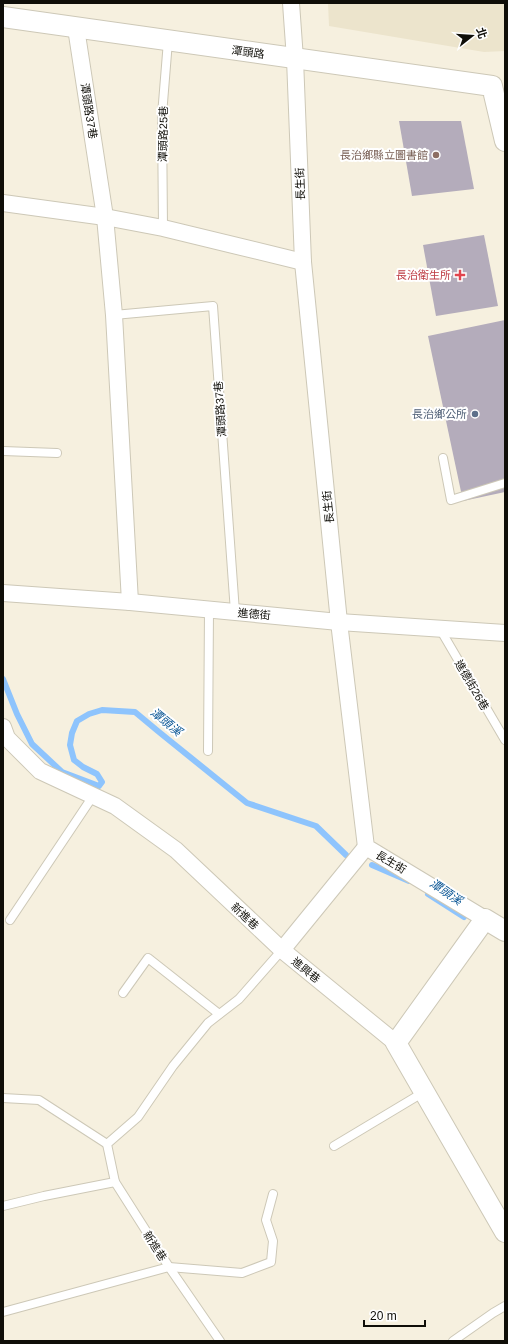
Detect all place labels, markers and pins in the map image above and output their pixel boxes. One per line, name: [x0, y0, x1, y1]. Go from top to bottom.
place label: 長治鄉縣立圖書館: [340, 149, 428, 161]
marker: 長治鄉縣立圖書館: [431, 150, 441, 160]
place label: 長治衛生所: [396, 269, 451, 281]
marker: 長治衛生所: [454, 269, 466, 281]
place label: 長治鄉公所: [412, 408, 467, 420]
marker: 長治鄉公所: [470, 409, 480, 419]

